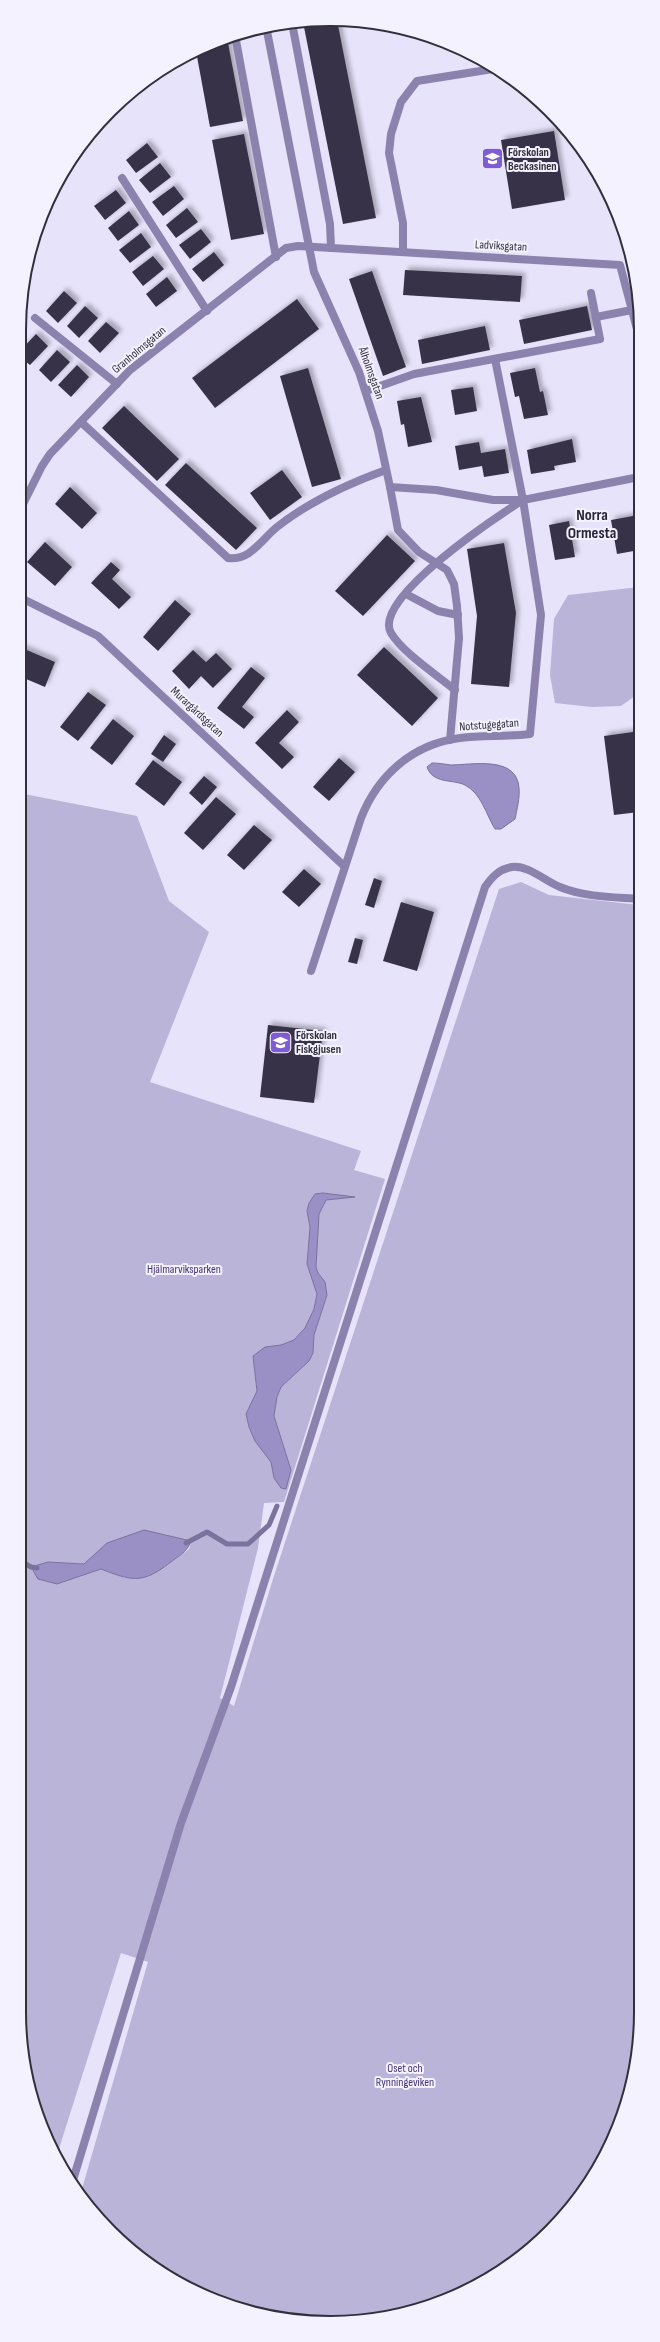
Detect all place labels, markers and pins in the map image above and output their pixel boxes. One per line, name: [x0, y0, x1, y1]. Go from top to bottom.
place label: Förskolan Beckasinen: [508, 145, 557, 174]
school or university icon: Förskolan Beckasinen: [480, 146, 506, 172]
place label: Förskolan Fiskgjusen: [296, 1028, 341, 1057]
school or university icon: Förskolan Fiskgjusen: [267, 1029, 293, 1055]

